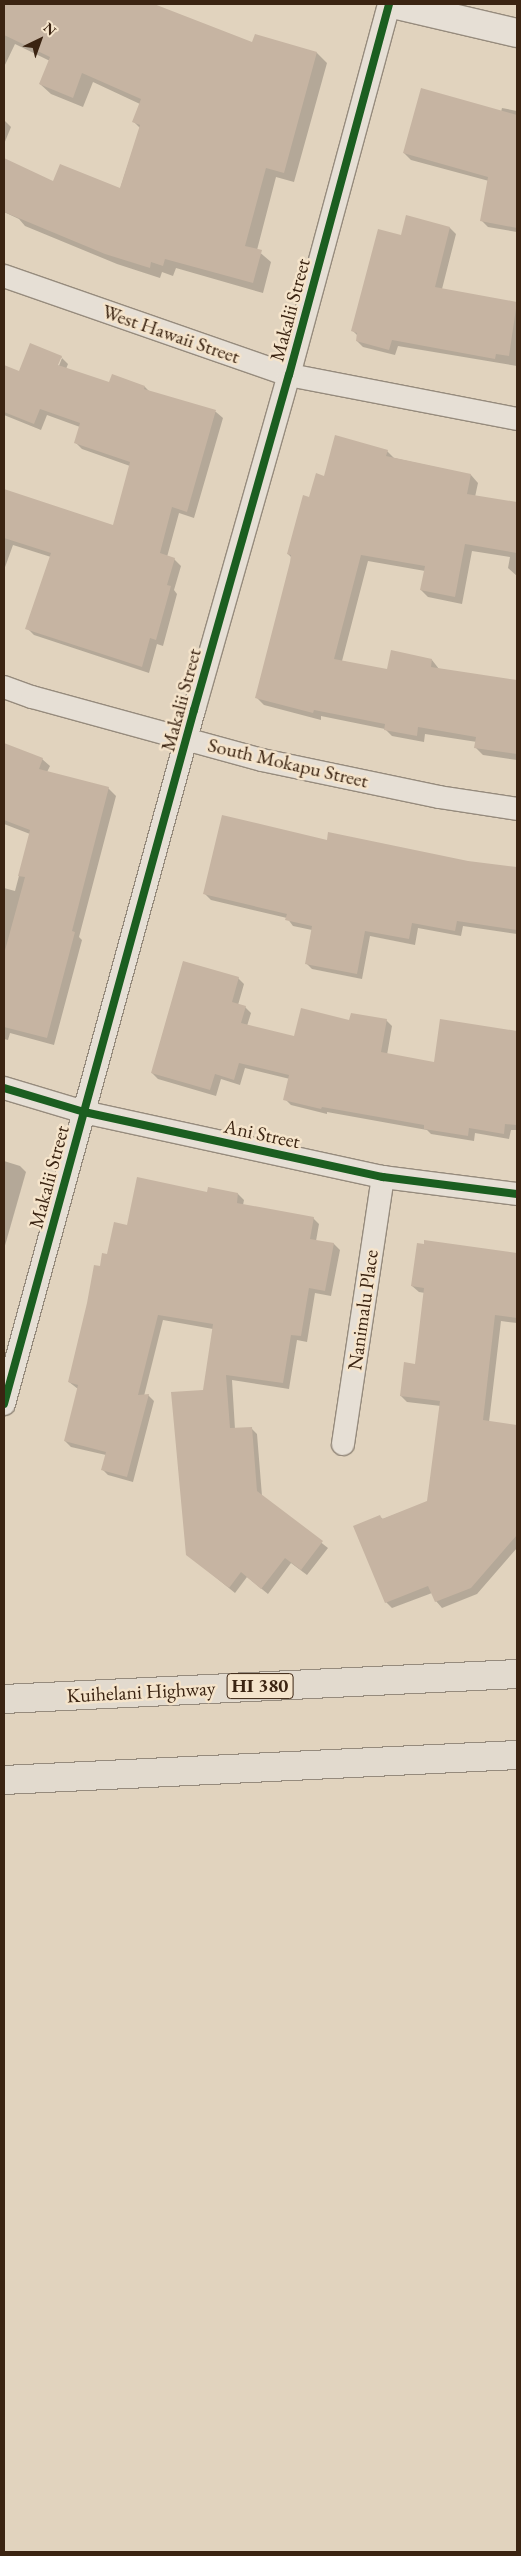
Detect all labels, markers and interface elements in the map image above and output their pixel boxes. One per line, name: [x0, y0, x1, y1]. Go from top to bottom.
north arrow: [15, 15, 65, 65]
text: N: [40, 18, 60, 39]
street label: Makalii Street: [265, 256, 315, 364]
street label: West Hawaii Street: [99, 299, 243, 369]
street label: Makalii Street: [156, 646, 206, 754]
street label: South Mokapu Street: [206, 733, 370, 793]
street label: Ani Street: [222, 1114, 302, 1154]
street label: Makalii Street: [24, 1123, 74, 1231]
street label: Nanimalu Place: [343, 1248, 383, 1372]
road number: HI 380: [226, 1670, 294, 1702]
street label: Kuihelani Highway: [66, 1676, 216, 1708]

